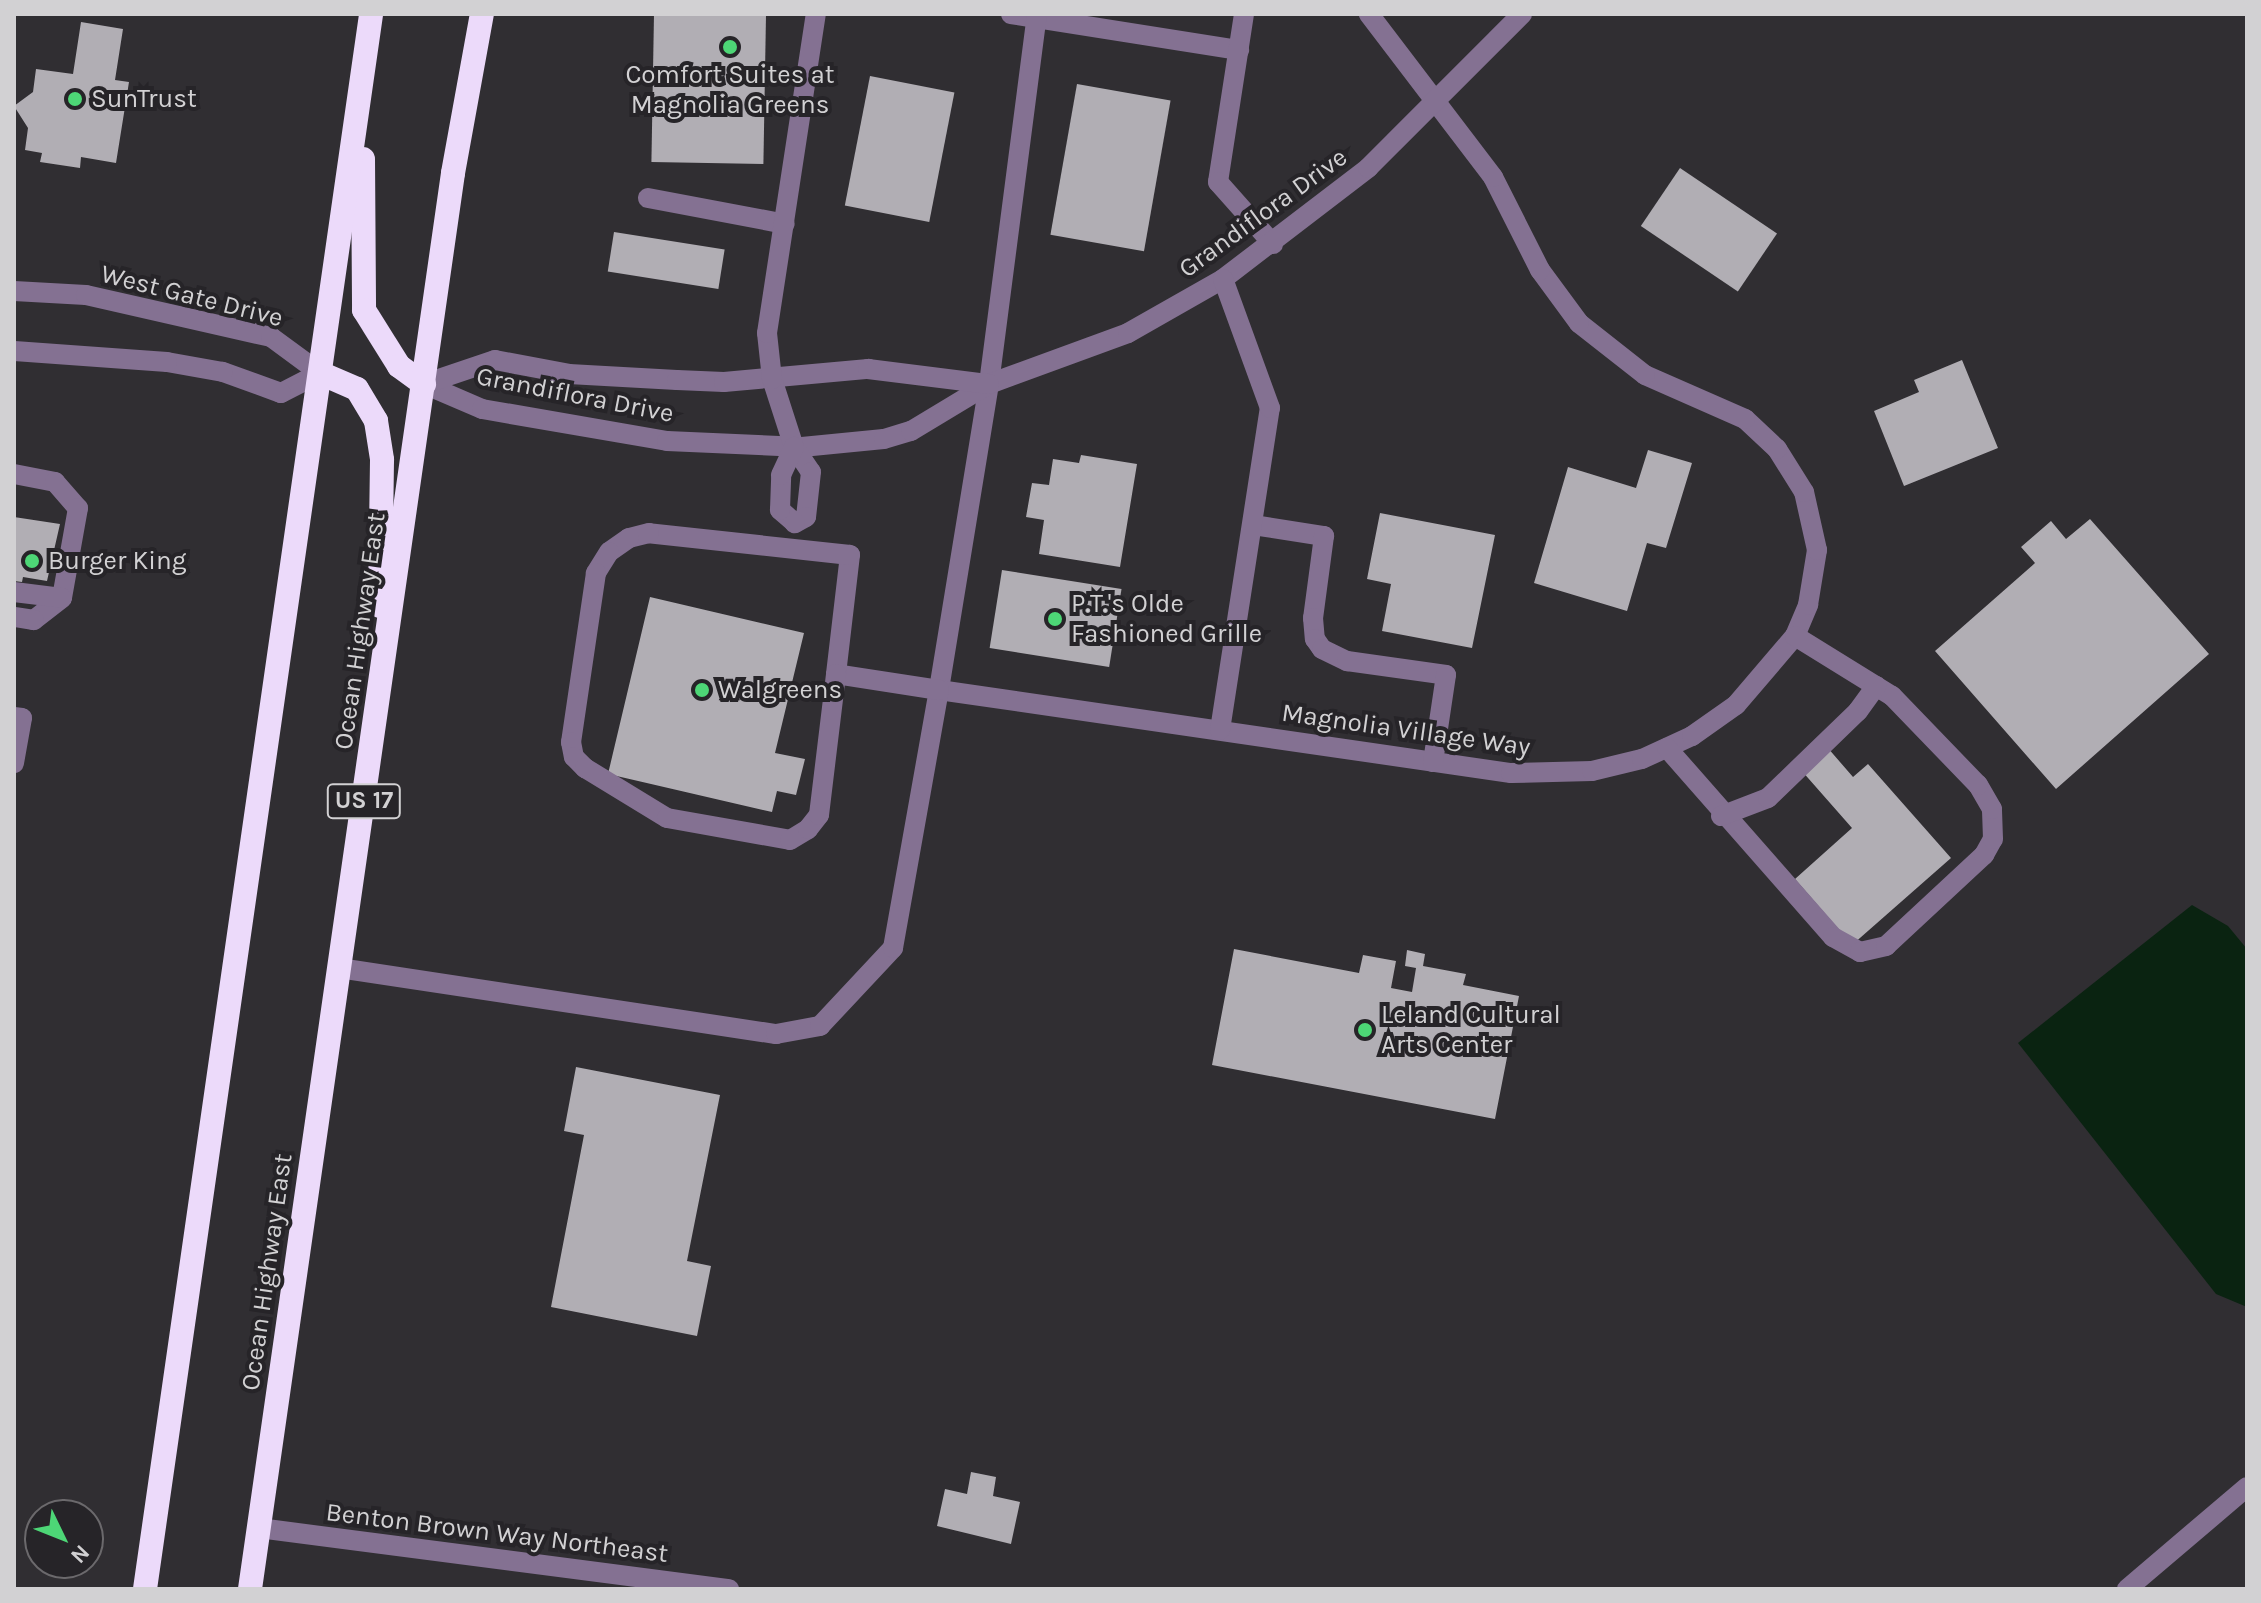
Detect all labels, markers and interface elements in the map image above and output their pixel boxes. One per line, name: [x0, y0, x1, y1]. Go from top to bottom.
marker: Comfort Suites at Magnolia Greens: [721, 38, 739, 56]
place label: Comfort Suites at Magnolia Greens: [625, 59, 835, 120]
place label: SunTrust: [91, 83, 197, 115]
marker: SunTrust: [66, 90, 84, 108]
street label: Grandiflora Drive: [1173, 142, 1353, 284]
street label: West Gate Drive: [98, 258, 286, 334]
street label: Grandiflora Drive: [474, 361, 676, 429]
street label: Ocean Highway East: [328, 510, 392, 752]
place label: Burger King: [48, 545, 186, 577]
marker: Burger King: [23, 552, 41, 570]
place label: P.T.'s Olde Fashioned Grille: [1071, 588, 1262, 650]
marker: P.T.'s Olde Fashioned Grille: [1046, 610, 1064, 628]
place label: Walgreens: [718, 674, 842, 706]
marker: Walgreens: [693, 681, 711, 699]
street label: Magnolia Village Way: [1280, 697, 1532, 763]
road number: US 17: [326, 781, 402, 821]
place label: Leland Cultural Arts Center: [1381, 999, 1561, 1060]
marker: Leland Cultural Arts Center: [1356, 1021, 1374, 1039]
street label: Ocean Highway East: [235, 1151, 299, 1393]
street label: Benton Brown Way Northeast: [324, 1497, 670, 1569]
north arrow: [24, 1499, 104, 1579]
text: N: [65, 1539, 95, 1569]

